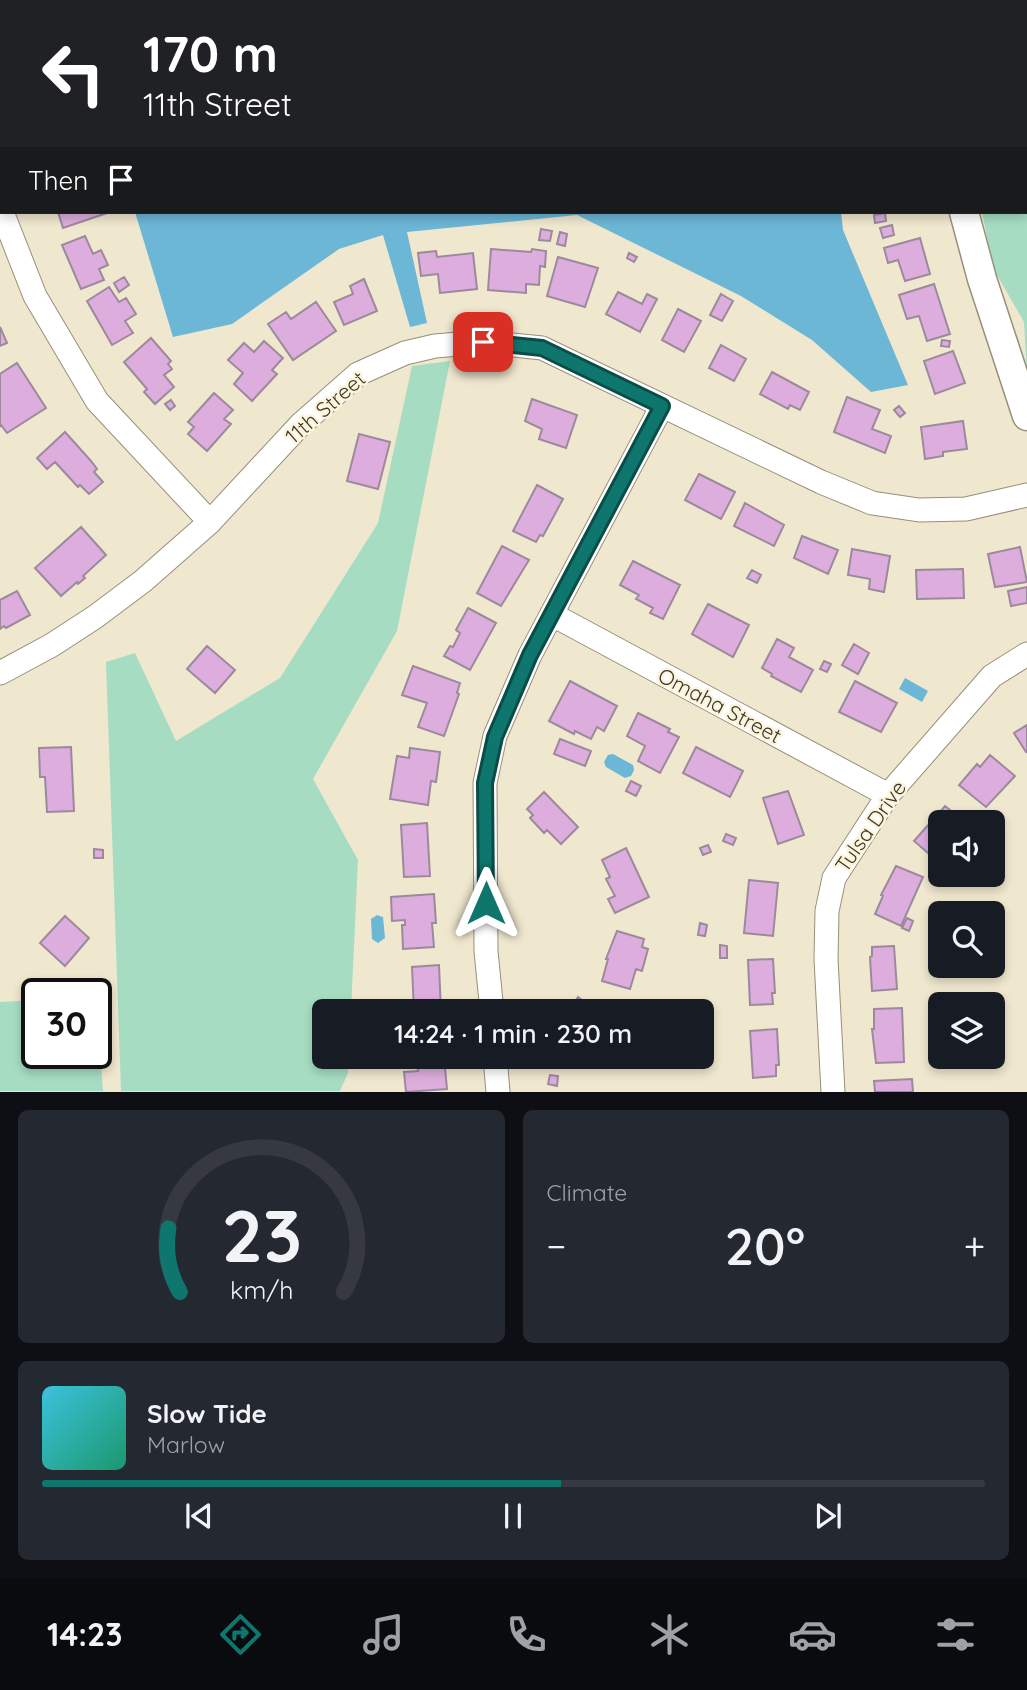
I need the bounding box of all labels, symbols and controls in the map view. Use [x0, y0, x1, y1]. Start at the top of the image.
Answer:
text: 170 m [143, 23, 278, 84]
icon: left [28, 28, 119, 119]
text: 11th Street [143, 84, 292, 124]
icon: arrive [102, 161, 140, 199]
text: Then [28, 164, 88, 197]
pin [453, 312, 513, 372]
icon: arrive [464, 323, 502, 361]
street label: 11th Street [280, 365, 370, 449]
street label: Omaha Street [654, 662, 786, 748]
street label: Tulsa Drive [829, 775, 911, 877]
map controls [928, 810, 1005, 1069]
button: sound [928, 810, 1005, 887]
position arrow [449, 866, 523, 940]
button: search [928, 901, 1005, 978]
speed limit sign: 30 [21, 978, 112, 1069]
button: layers [928, 992, 1005, 1069]
text: 14:24 · 1 min · 230 m [394, 1017, 632, 1050]
text: Climate [547, 1178, 627, 1207]
text: 23 [221, 1190, 302, 1281]
text: 20° [725, 1213, 805, 1278]
text: − [547, 1222, 566, 1270]
text: + [964, 1222, 985, 1270]
text: km/h [230, 1274, 293, 1305]
text: Slow Tide [147, 1397, 267, 1430]
text: Marlow [147, 1430, 225, 1459]
icon: previous [180, 1497, 218, 1535]
icon: pause [494, 1497, 532, 1535]
icon: next [809, 1497, 847, 1535]
icon: directions [216, 1610, 265, 1659]
icon: music [359, 1610, 408, 1659]
icon: phone [502, 1610, 551, 1659]
icon: climate [645, 1610, 694, 1659]
icon: car [788, 1610, 837, 1659]
icon: filters [931, 1610, 980, 1659]
text: 14:23 [47, 1614, 122, 1654]

